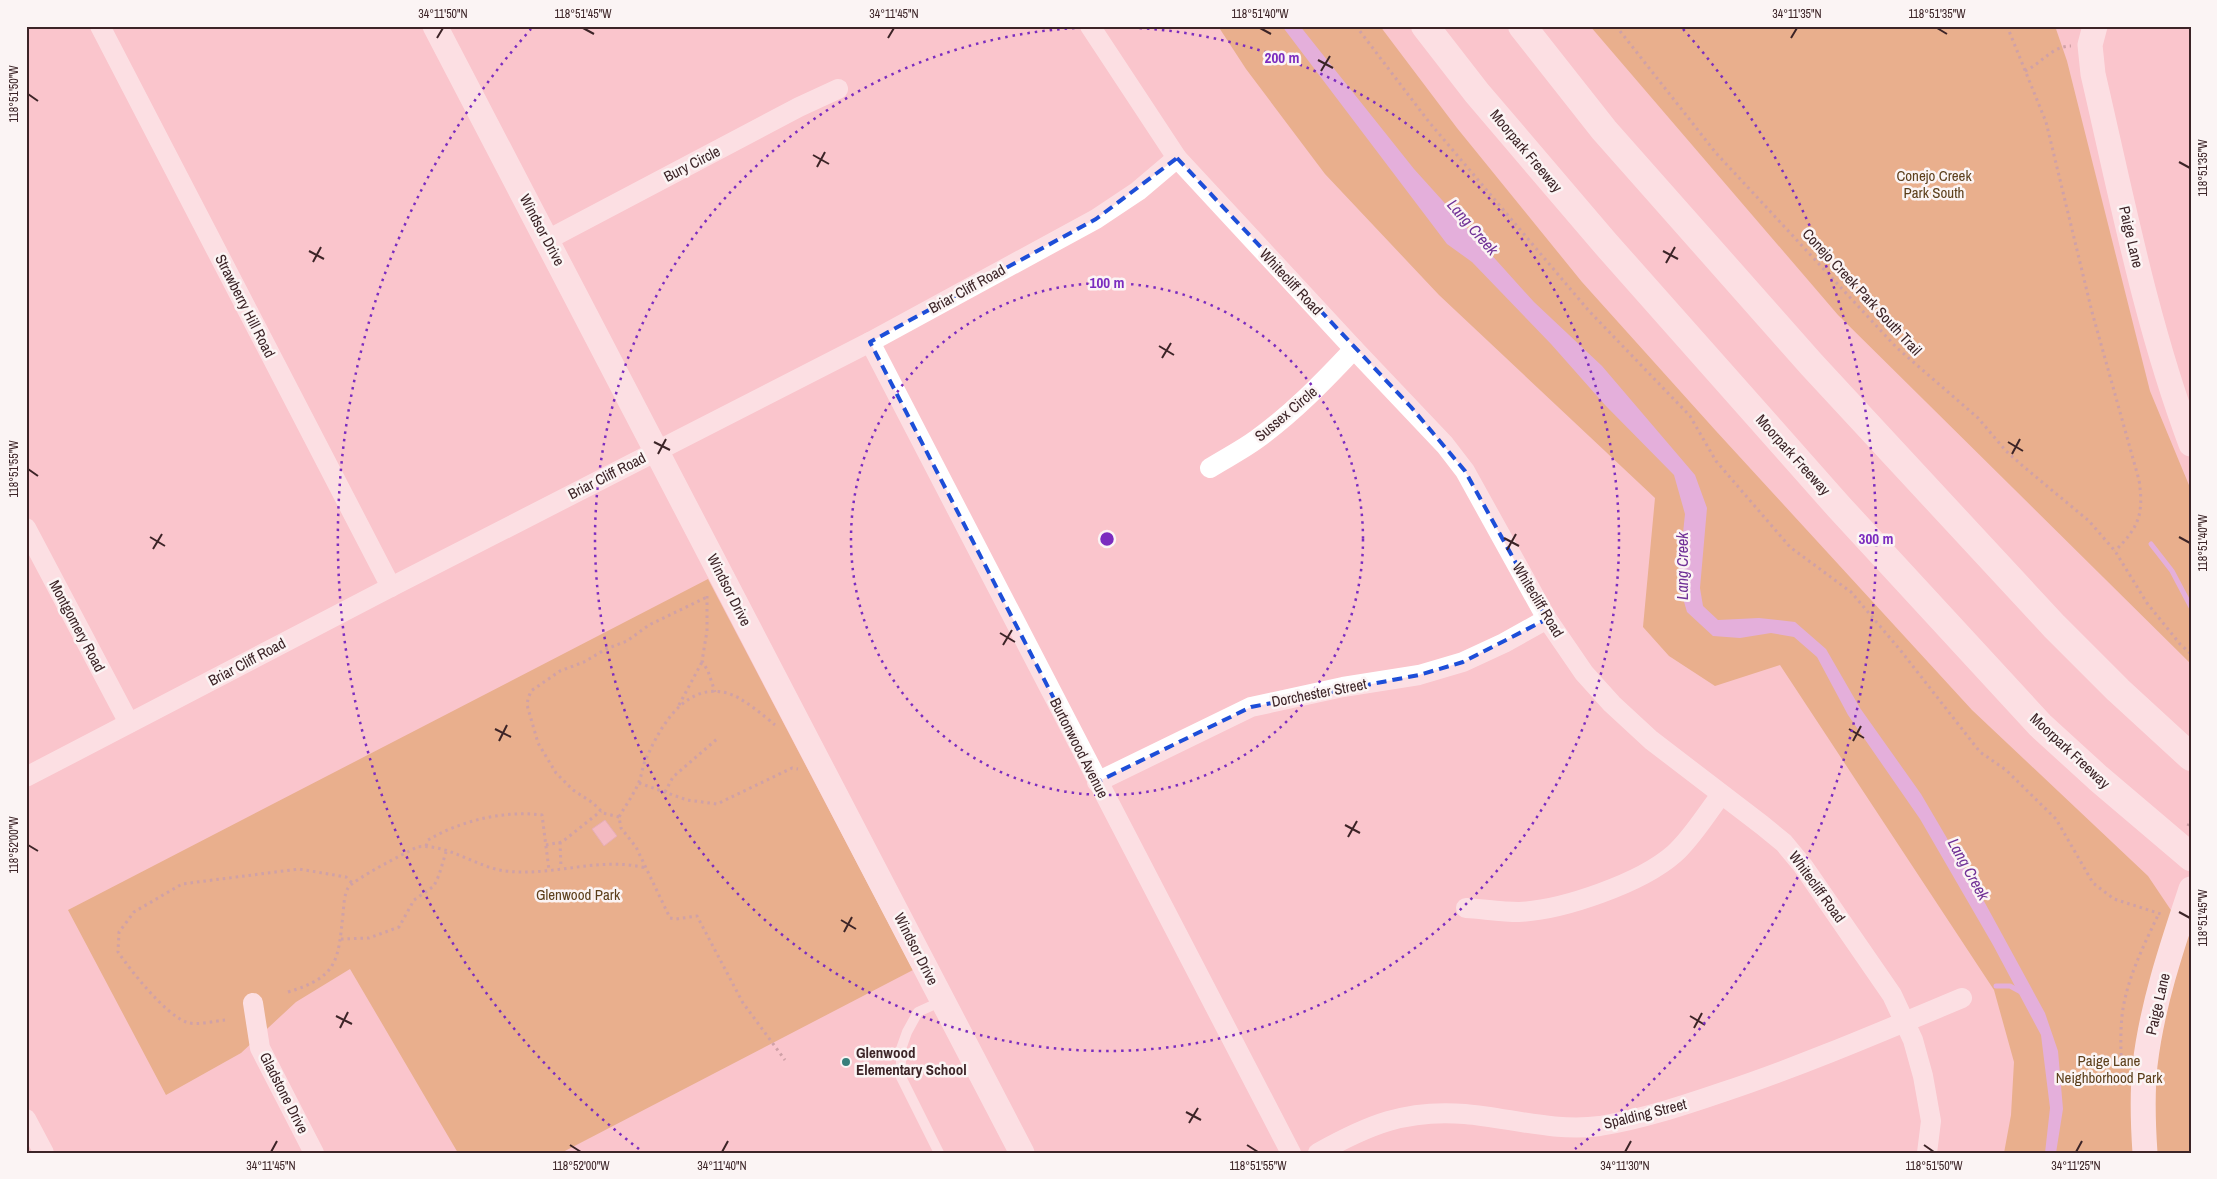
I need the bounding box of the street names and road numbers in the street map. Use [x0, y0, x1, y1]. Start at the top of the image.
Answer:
street label: Moorpark Freeway [1485, 105, 1568, 197]
street label: Bury Circle [660, 140, 724, 187]
street label: Windsor Drive [515, 190, 570, 270]
street label: Paige Lane [2114, 204, 2149, 270]
street label: Conejo Creek Park South Trail [1798, 223, 1927, 360]
street label: Whitecliff Road [1255, 244, 1328, 319]
street label: Strawberry Hill Road [210, 250, 281, 361]
street label: Briar Cliff Road [925, 259, 1009, 318]
street label: Sussex Circle [1250, 381, 1322, 446]
street label: Moorpark Freeway [1751, 410, 1836, 500]
street label: Briar Cliff Road [564, 447, 649, 504]
street label: Windsor Drive [702, 550, 757, 630]
street label: Whitecliff Road [1508, 558, 1569, 641]
street label: Montgomery Road [44, 576, 110, 675]
street label: Briar Cliff Road [205, 632, 289, 691]
street label: Dorchester Street [1270, 673, 1369, 712]
street label: Burtonwood Avenue [1045, 694, 1114, 802]
street label: Moorpark Freeway [2026, 708, 2116, 794]
street label: Whitecliff Road [1784, 847, 1851, 927]
street label: Windsor Drive [889, 909, 944, 989]
street label: Paige Lane [2140, 971, 2175, 1037]
street label: Gladstone Drive [255, 1048, 314, 1137]
street label: Spalding Street [1601, 1093, 1689, 1134]

